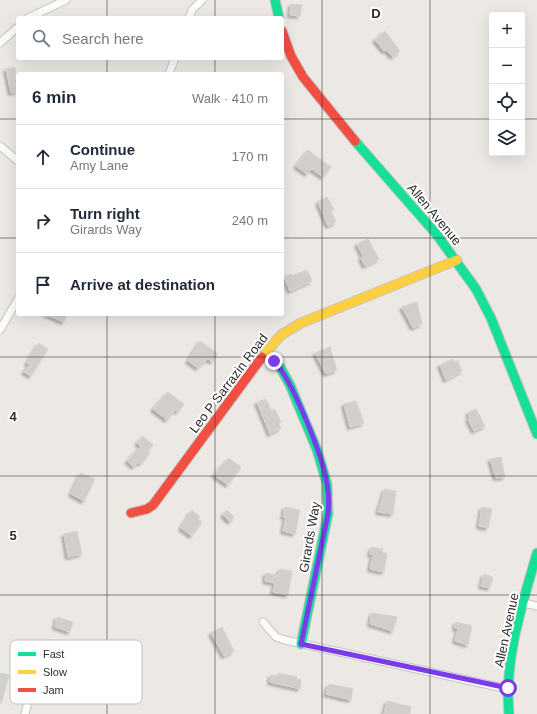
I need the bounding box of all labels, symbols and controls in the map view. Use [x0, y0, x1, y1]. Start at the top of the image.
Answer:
text: D [371, 6, 381, 21]
map controls [489, 12, 525, 156]
button: + [489, 12, 525, 48]
search box [16, 16, 284, 60]
icon: search [30, 27, 52, 49]
text: Search here [62, 30, 144, 47]
button: − [489, 48, 525, 84]
button: locate [489, 84, 525, 120]
text: 6 min [32, 88, 76, 107]
text: Walk · 410 m [192, 91, 268, 106]
button: layers [489, 120, 525, 156]
text: Continue [70, 141, 135, 158]
icon: ahead [32, 146, 54, 168]
text: 170 m [232, 149, 268, 164]
text: Amy Lane [70, 158, 129, 173]
street label: Allen Avenue [405, 181, 465, 248]
text: Turn right [70, 205, 140, 222]
icon: right [32, 210, 54, 232]
text: 240 m [232, 213, 268, 228]
text: Girards Way [70, 222, 142, 237]
icon: arrive [32, 274, 54, 296]
text: Arrive at destination [70, 276, 215, 293]
street label: Leo P Sarrazin Road [186, 331, 271, 436]
route end [265, 352, 283, 370]
text: 4 [9, 409, 17, 424]
street label: Girards Way [296, 500, 323, 574]
text: 5 [9, 528, 17, 543]
street label: Allen Avenue [491, 592, 522, 669]
legend [10, 640, 142, 704]
text: Fast [43, 648, 64, 660]
text: Slow [43, 666, 67, 678]
route start [499, 679, 517, 697]
text: Jam [43, 684, 64, 696]

